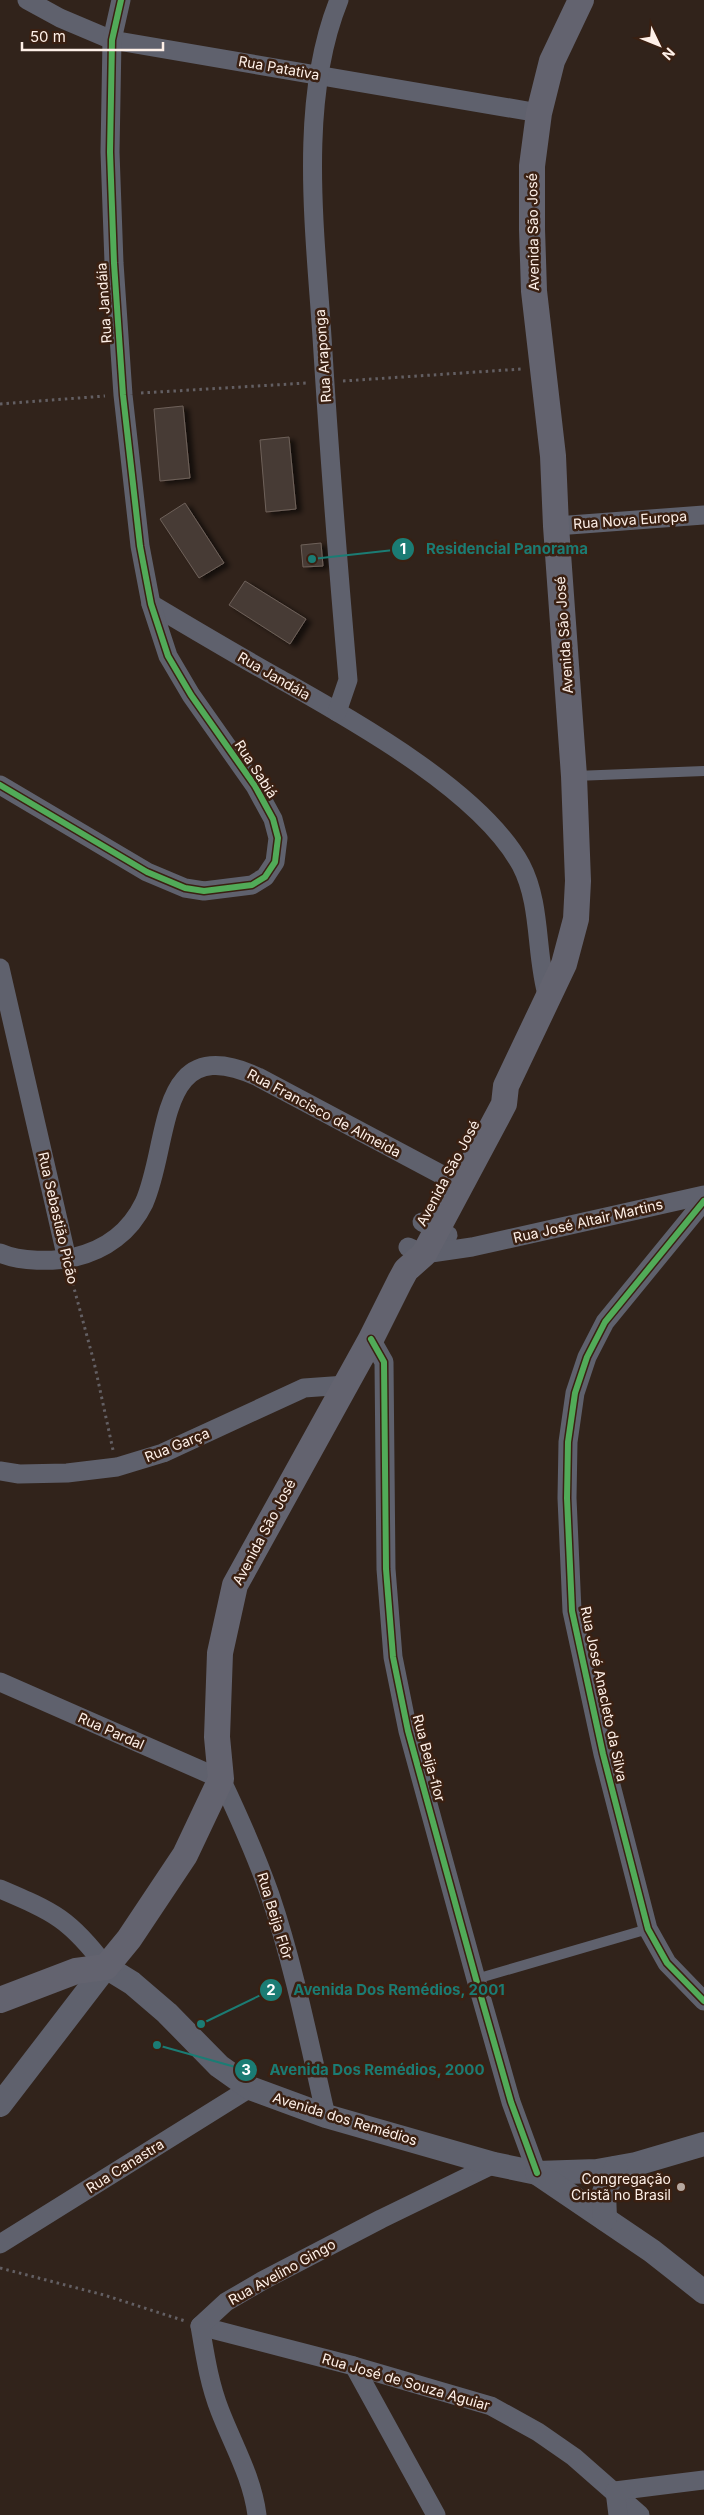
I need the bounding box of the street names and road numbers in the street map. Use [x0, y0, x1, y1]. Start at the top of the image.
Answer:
street label: Rua Patativa [237, 52, 321, 83]
street label: Avenida São José [523, 173, 542, 291]
street label: Rua Jandáia [92, 262, 115, 344]
street label: Rua Araponga [311, 309, 334, 403]
street label: Rua Nova Europa [572, 507, 687, 532]
street label: Avenida São José [551, 576, 576, 694]
street label: Rua Jandáia [235, 648, 314, 703]
street label: Rua Sabiá [231, 737, 281, 801]
street label: Rua Francisco de Almeida [245, 1065, 404, 1160]
street label: Avenida São José [412, 1117, 483, 1229]
street label: Rua Sebastião Picão [35, 1150, 82, 1286]
street label: Rua José Altair Martins [511, 1195, 664, 1246]
street label: Rua Garça [142, 1424, 212, 1465]
street label: Avenida São José [228, 1476, 299, 1588]
street label: Rua José Anacleto da Silva [578, 1605, 631, 1783]
street label: Rua Pardal [75, 1708, 147, 1753]
street label: Rua Beija-flor [410, 1712, 449, 1803]
street label: Rua Beija Flôr [254, 1870, 297, 1962]
street label: Avenida dos Remédios [271, 2088, 419, 2149]
street label: Rua Canastra [83, 2135, 167, 2196]
street label: Rua Avelino Gingo [225, 2235, 338, 2308]
street label: Rua José de Souza Aguiar [320, 2349, 492, 2414]

